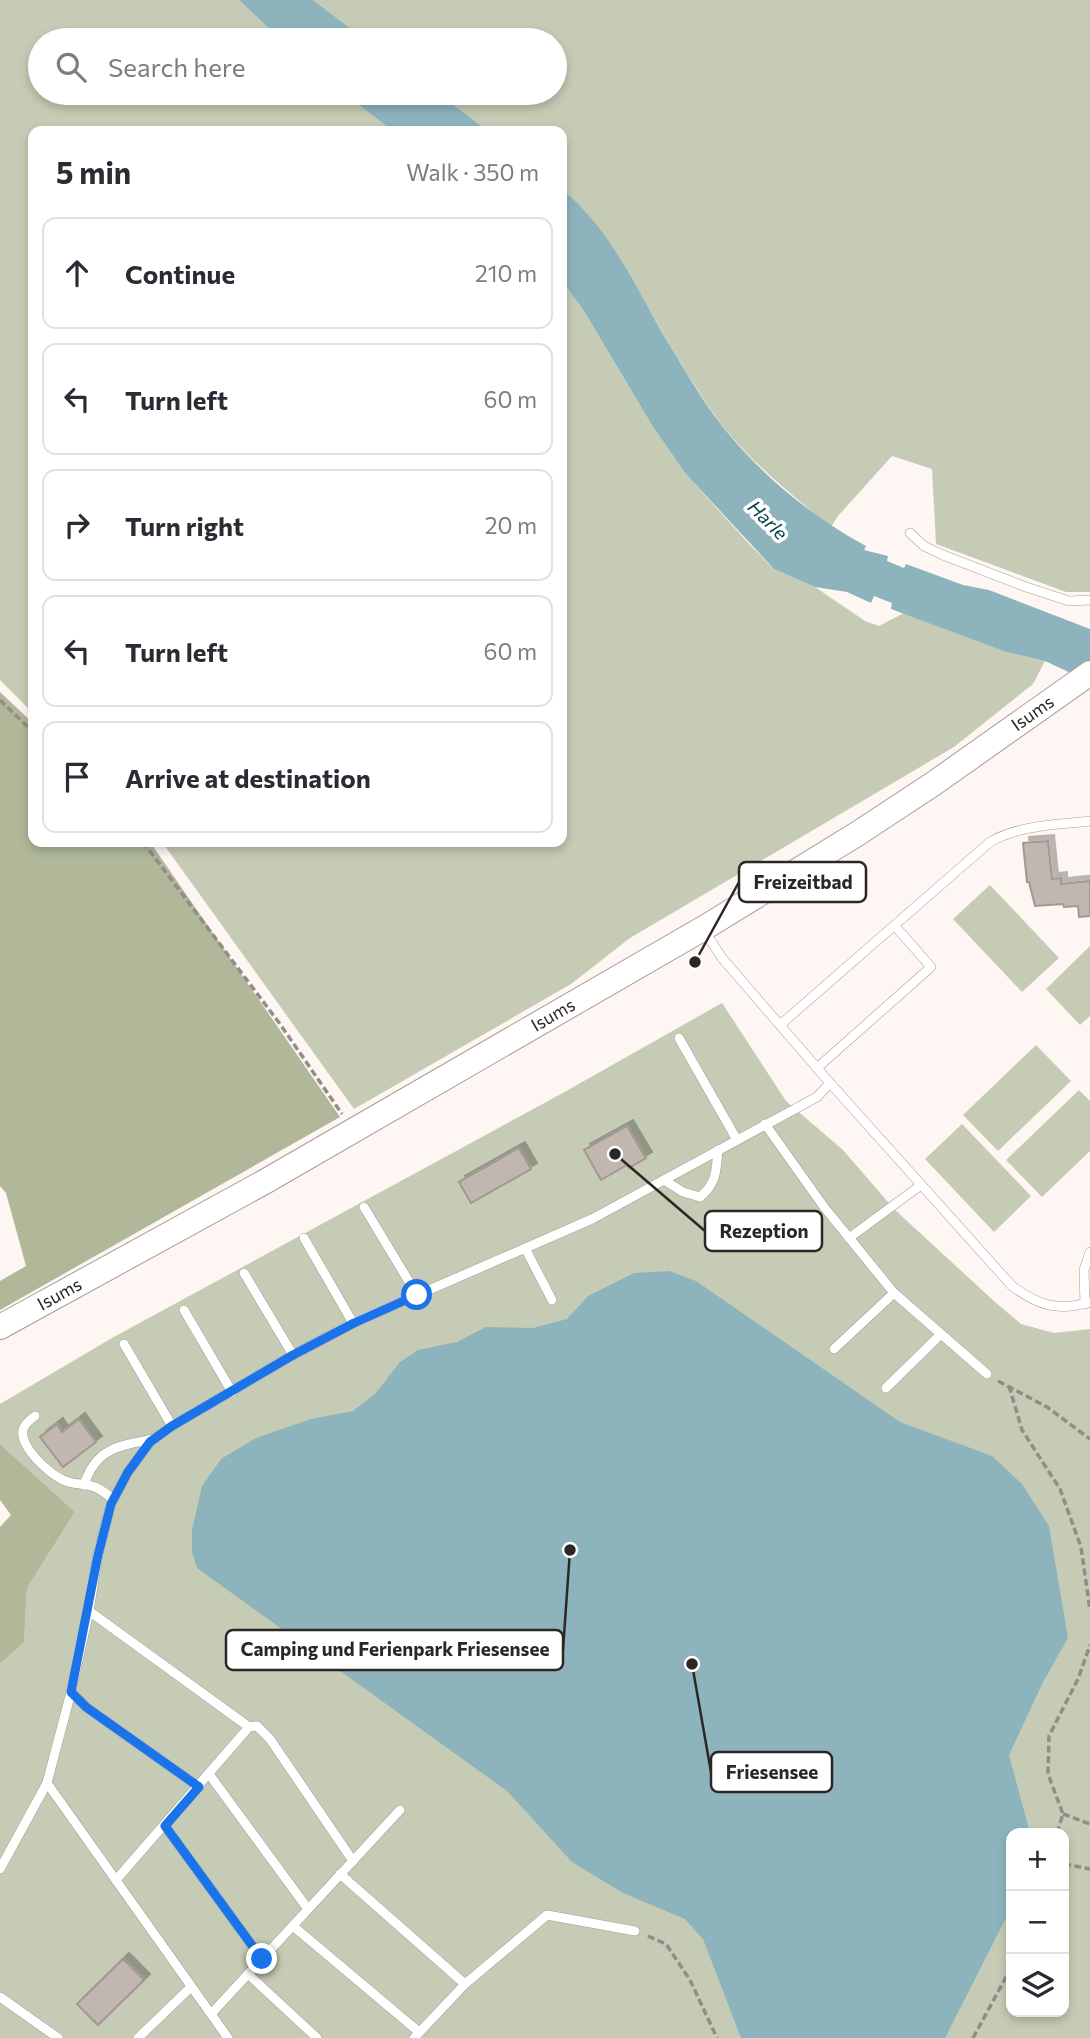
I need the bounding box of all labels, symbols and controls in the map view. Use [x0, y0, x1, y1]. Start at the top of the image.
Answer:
search box [28, 28, 567, 105]
icon: search [52, 48, 90, 86]
text: Search here [108, 51, 246, 82]
text: 5 min [56, 153, 131, 190]
text: Walk · 350 m [406, 158, 539, 186]
icon: ahead [58, 254, 96, 292]
text: Continue [125, 258, 235, 289]
text: 210 m [475, 259, 537, 287]
icon: left [58, 380, 96, 418]
text: Turn left [125, 384, 228, 415]
text: 60 m [484, 385, 537, 413]
water label: Harle [744, 495, 793, 544]
icon: right [58, 506, 96, 544]
text: Turn right [125, 510, 244, 541]
text: 20 m [485, 511, 537, 539]
icon: left [58, 632, 96, 670]
text: Turn left [125, 636, 228, 667]
text: 60 m [484, 637, 537, 665]
street label: Isums [1007, 690, 1058, 735]
icon: arrive [58, 758, 96, 796]
text: Arrive at destination [125, 762, 371, 793]
callout: Freizeitbad [739, 862, 866, 902]
text: Freizeitbad [753, 870, 853, 893]
street label: Isums [527, 993, 579, 1036]
callout: Rezeption [705, 1211, 822, 1251]
text: Rezeption [719, 1219, 809, 1242]
street label: Isums [33, 1272, 85, 1314]
route start [401, 1279, 432, 1310]
callout: Camping und Ferienpark Friesensee [226, 1630, 563, 1670]
text: Camping und Ferienpark Friesensee [241, 1637, 549, 1660]
callout: Friesensee [711, 1752, 832, 1792]
text: Friesensee [726, 1760, 818, 1783]
map controls [1006, 1828, 1069, 2017]
button: + [1006, 1828, 1069, 1891]
button: − [1006, 1891, 1069, 1954]
route end [246, 1943, 277, 1974]
button: layers [1006, 1954, 1069, 2017]

